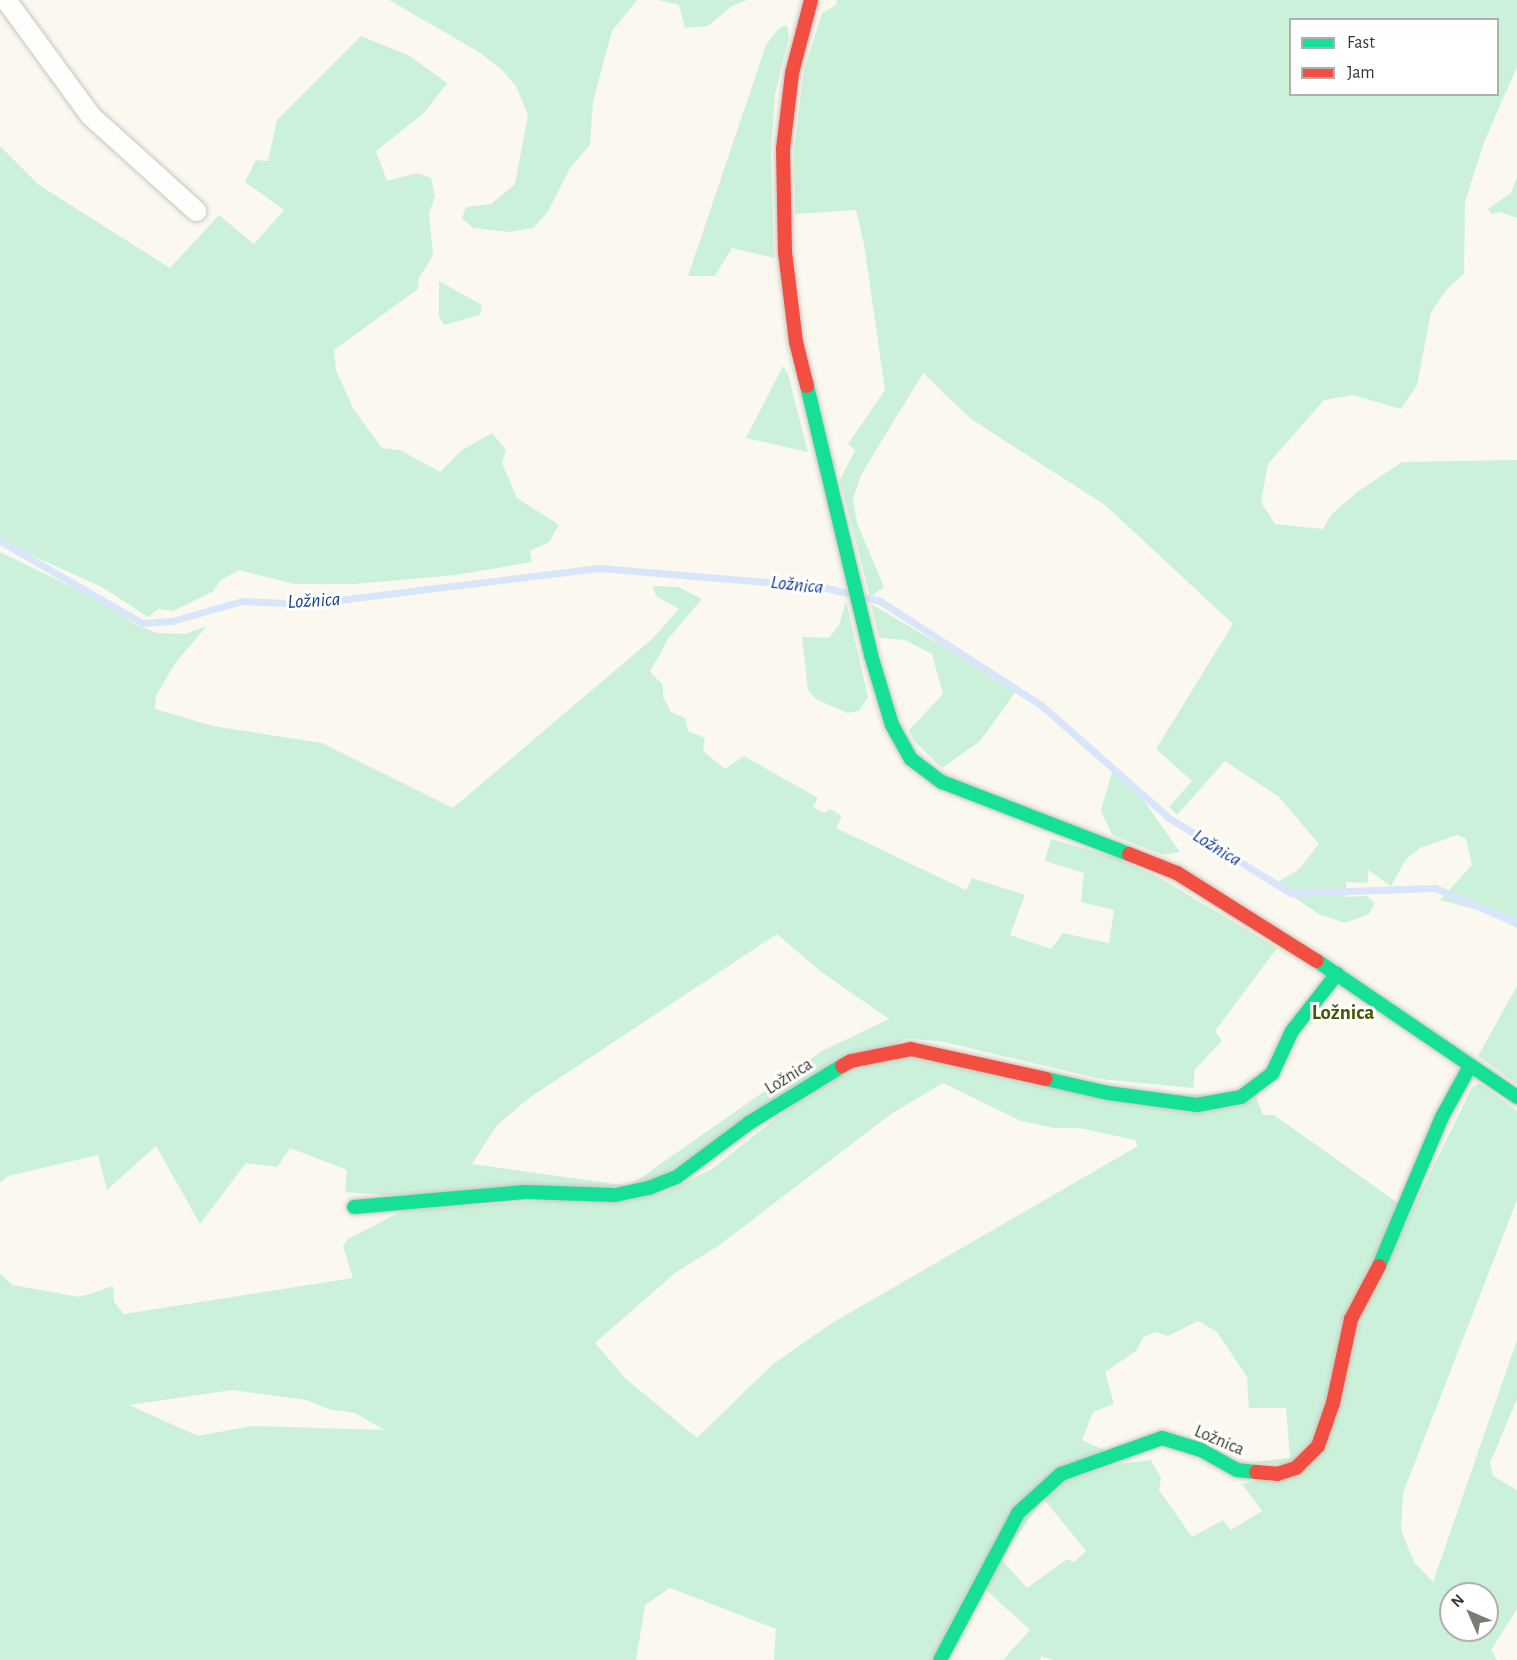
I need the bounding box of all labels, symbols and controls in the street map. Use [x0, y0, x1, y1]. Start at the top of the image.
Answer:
legend [1289, 18, 1499, 96]
text: Fast [1347, 34, 1375, 52]
text: Jam [1347, 64, 1375, 82]
water label: Ložnica [769, 570, 825, 600]
water label: Ložnica [287, 588, 341, 614]
water label: Ložnica [1188, 824, 1246, 872]
district label: Ložnica [1312, 1000, 1374, 1026]
street label: Ložnica [761, 1054, 817, 1100]
street label: Ložnica [1191, 1421, 1247, 1461]
north arrow [1439, 1582, 1499, 1642]
text: N [1448, 1591, 1467, 1610]

